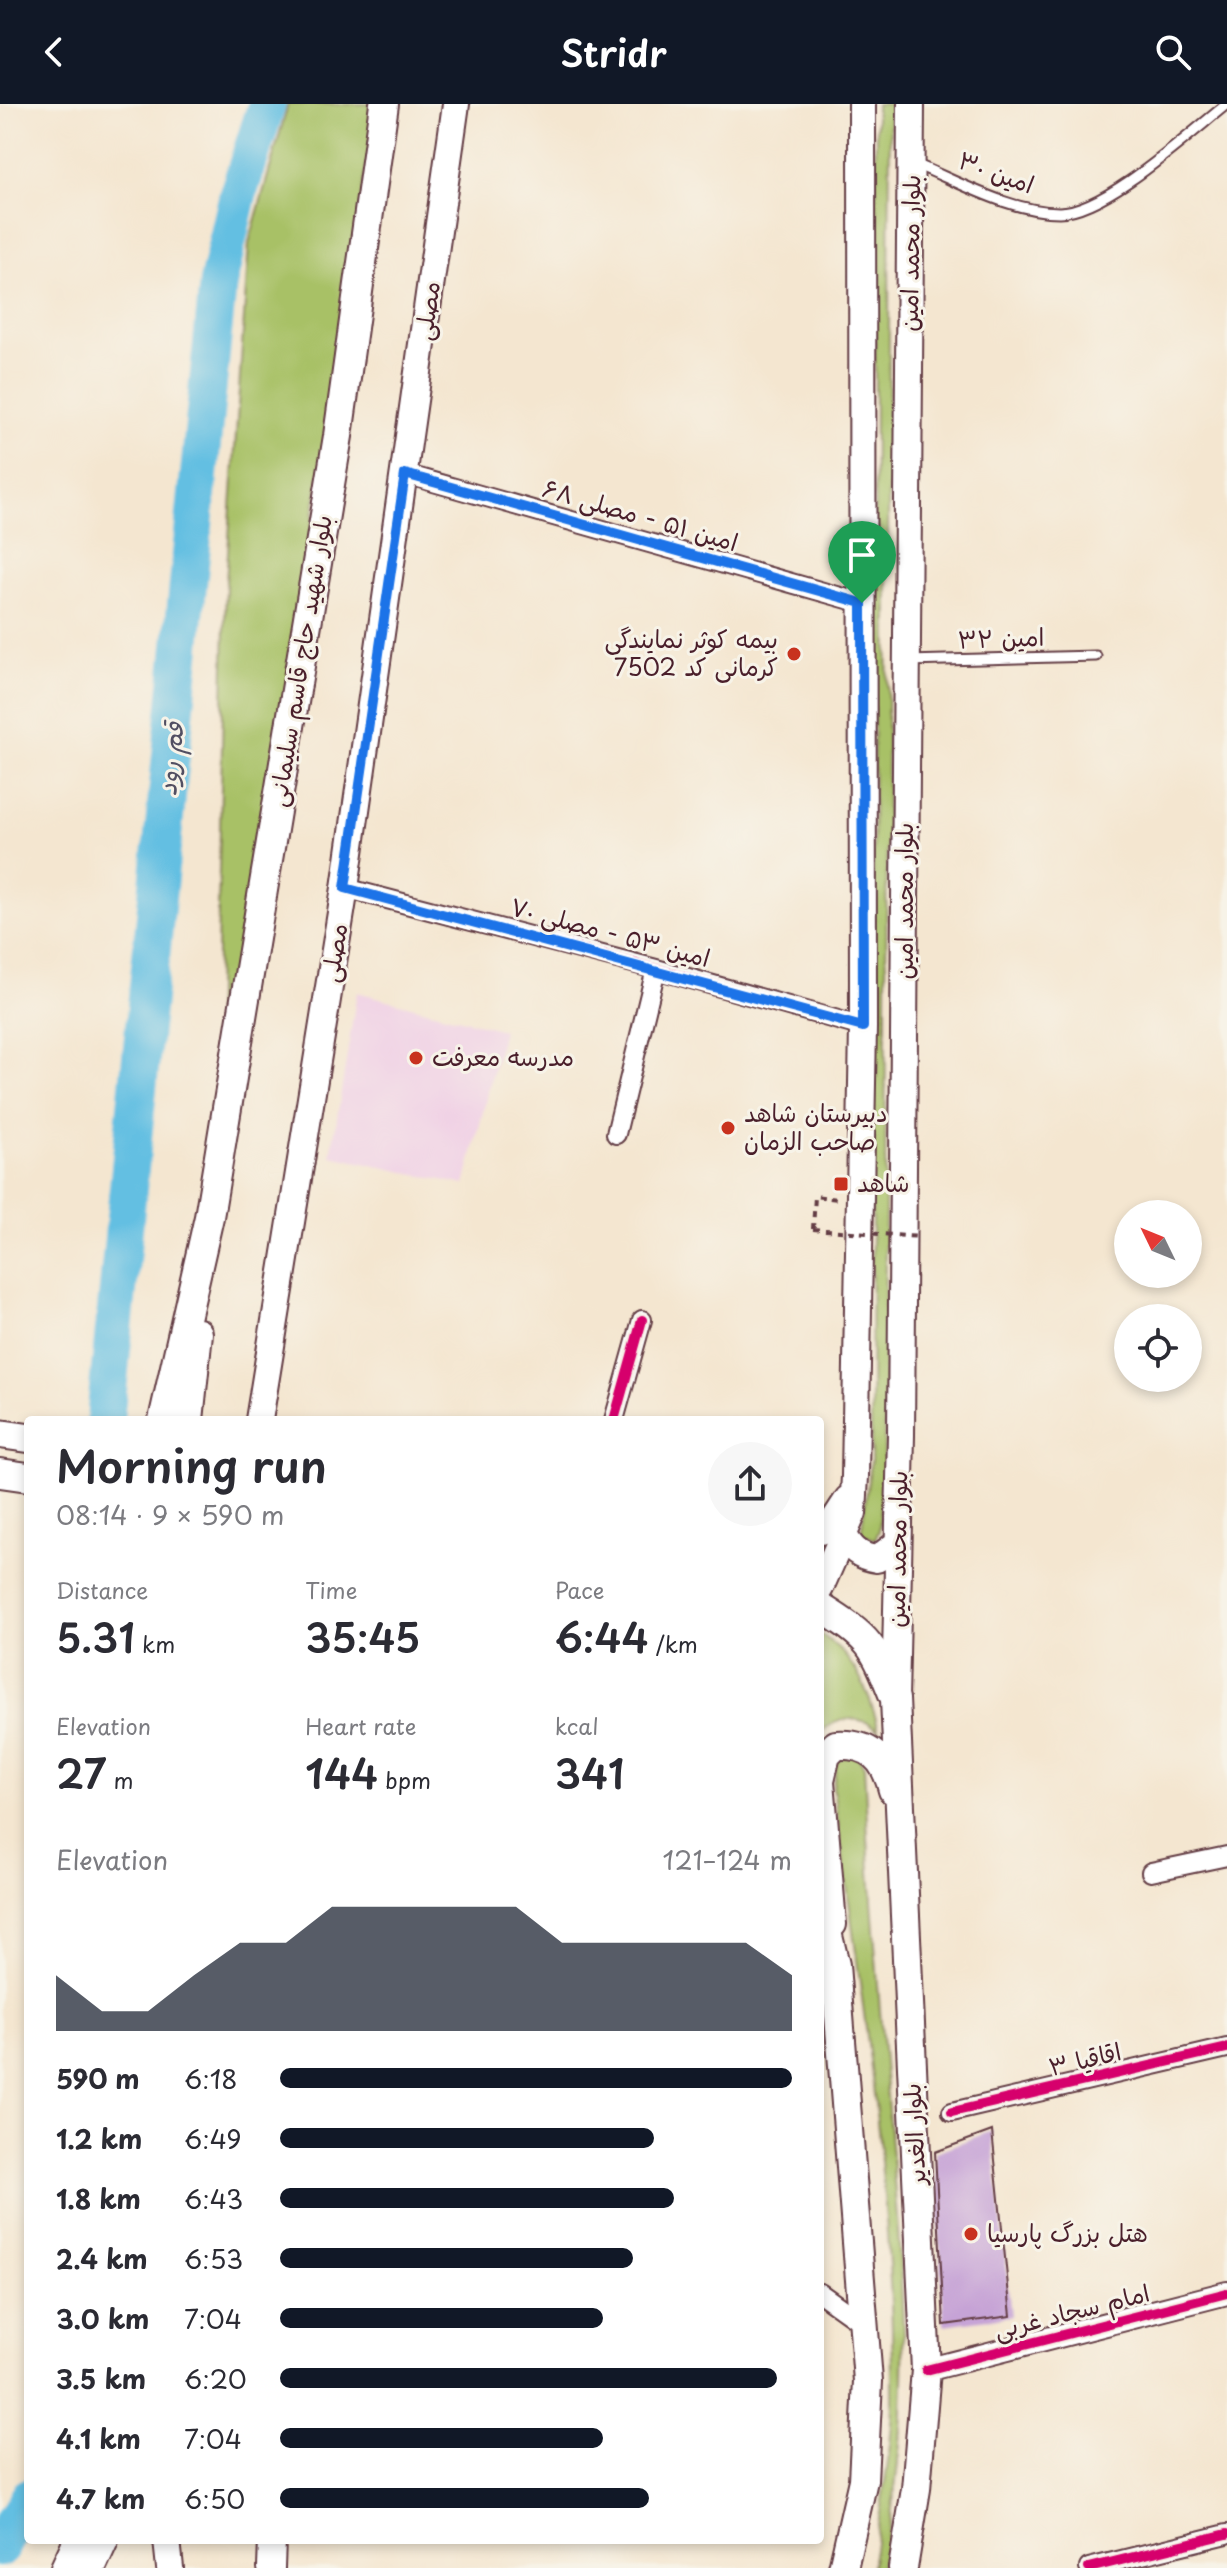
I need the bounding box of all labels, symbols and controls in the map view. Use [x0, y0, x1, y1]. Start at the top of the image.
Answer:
text: Stridr [560, 25, 667, 79]
icon: back [32, 30, 76, 74]
icon: search [1151, 30, 1195, 74]
street label: امین ۳۰ [954, 141, 1040, 201]
street label: بلوار محمد امین [890, 174, 928, 332]
street label: مصلی [404, 279, 448, 343]
street label: امین ۵۱ - مصلی ۶۸ [539, 469, 743, 559]
street label: بلوار شهید حاج قاسم سلیمانی [258, 512, 342, 810]
pin [828, 521, 896, 603]
icon: arrive [840, 533, 884, 577]
street label: امین ۳۲ [957, 617, 1045, 657]
place label: بیمه کوثر نمایندگی کرمانی کد 7502 [605, 620, 778, 684]
marker: بیمه کوثر نمایندگی کرمانی کد 7502 [785, 645, 803, 663]
water label: قم رود [146, 718, 195, 798]
street label: بلوار محمد امین [885, 822, 921, 980]
street label: امین ۵۳ - مصلی ۷۰ [507, 887, 714, 975]
street label: مصلی [311, 921, 355, 985]
place label: مدرسه معرفت [432, 1038, 574, 1074]
marker: مدرسه معرفت [407, 1049, 425, 1067]
place label: دبیرستان شاهد صاحب الزمان [744, 1094, 888, 1158]
marker: دبیرستان شاهد صاحب الزمان [719, 1119, 737, 1137]
place label: شاهد [857, 1164, 910, 1200]
marker: شاهد [832, 1175, 850, 1193]
north arrow [1114, 1200, 1202, 1288]
map controls [1114, 1200, 1202, 1392]
button: locate [1114, 1304, 1202, 1392]
text: Morning run [56, 1432, 327, 1498]
button: share [708, 1442, 792, 1526]
street label: بلوار محمد امین [877, 1470, 915, 1628]
text: 08:14 · 9 × 590 m [56, 1495, 284, 1534]
text: Distance [56, 1573, 148, 1606]
text: Time [305, 1573, 357, 1606]
text: Pace [555, 1573, 604, 1606]
text: 5.31 [56, 1606, 135, 1667]
text: 35:45 [305, 1606, 421, 1667]
text: 6:44 [555, 1606, 649, 1667]
text: km [135, 1627, 175, 1660]
text: /km [649, 1627, 698, 1660]
text: Elevation [56, 1709, 151, 1742]
text: Heart rate [305, 1709, 416, 1742]
text: kcal [555, 1709, 599, 1742]
text: 27 [56, 1742, 106, 1803]
text: 144 [305, 1742, 378, 1803]
text: 341 [555, 1742, 624, 1803]
text: m [106, 1763, 134, 1796]
text: bpm [378, 1763, 431, 1796]
text: Elevation [56, 1840, 168, 1879]
text: 121–124 m [663, 1840, 792, 1879]
street label: اقاقیا ۳ [1045, 2032, 1124, 2084]
text: 590 m [56, 2059, 140, 2098]
text: 6:18 [184, 2059, 238, 2098]
street label: بلوار الغدیر [892, 2082, 934, 2188]
text: 1.2 km [56, 2119, 142, 2158]
text: 6:49 [184, 2119, 242, 2158]
text: 1.8 km [56, 2179, 141, 2218]
text: 6:43 [184, 2179, 243, 2218]
place label: هتل بزرگ پارسیا [987, 2214, 1148, 2250]
marker: هتل بزرگ پارسیا [962, 2225, 980, 2243]
text: 2.4 km [56, 2239, 148, 2278]
text: 6:53 [184, 2239, 243, 2278]
street label: امام سجاد غربی [990, 2273, 1154, 2349]
text: 3.0 km [56, 2299, 149, 2338]
text: 7:04 [184, 2299, 242, 2338]
text: 3.5 km [56, 2359, 146, 2398]
text: 6:20 [184, 2359, 247, 2398]
text: 4.1 km [56, 2419, 141, 2458]
text: 7:04 [184, 2419, 242, 2458]
text: 4.7 km [56, 2479, 145, 2518]
text: 6:50 [184, 2479, 245, 2518]

